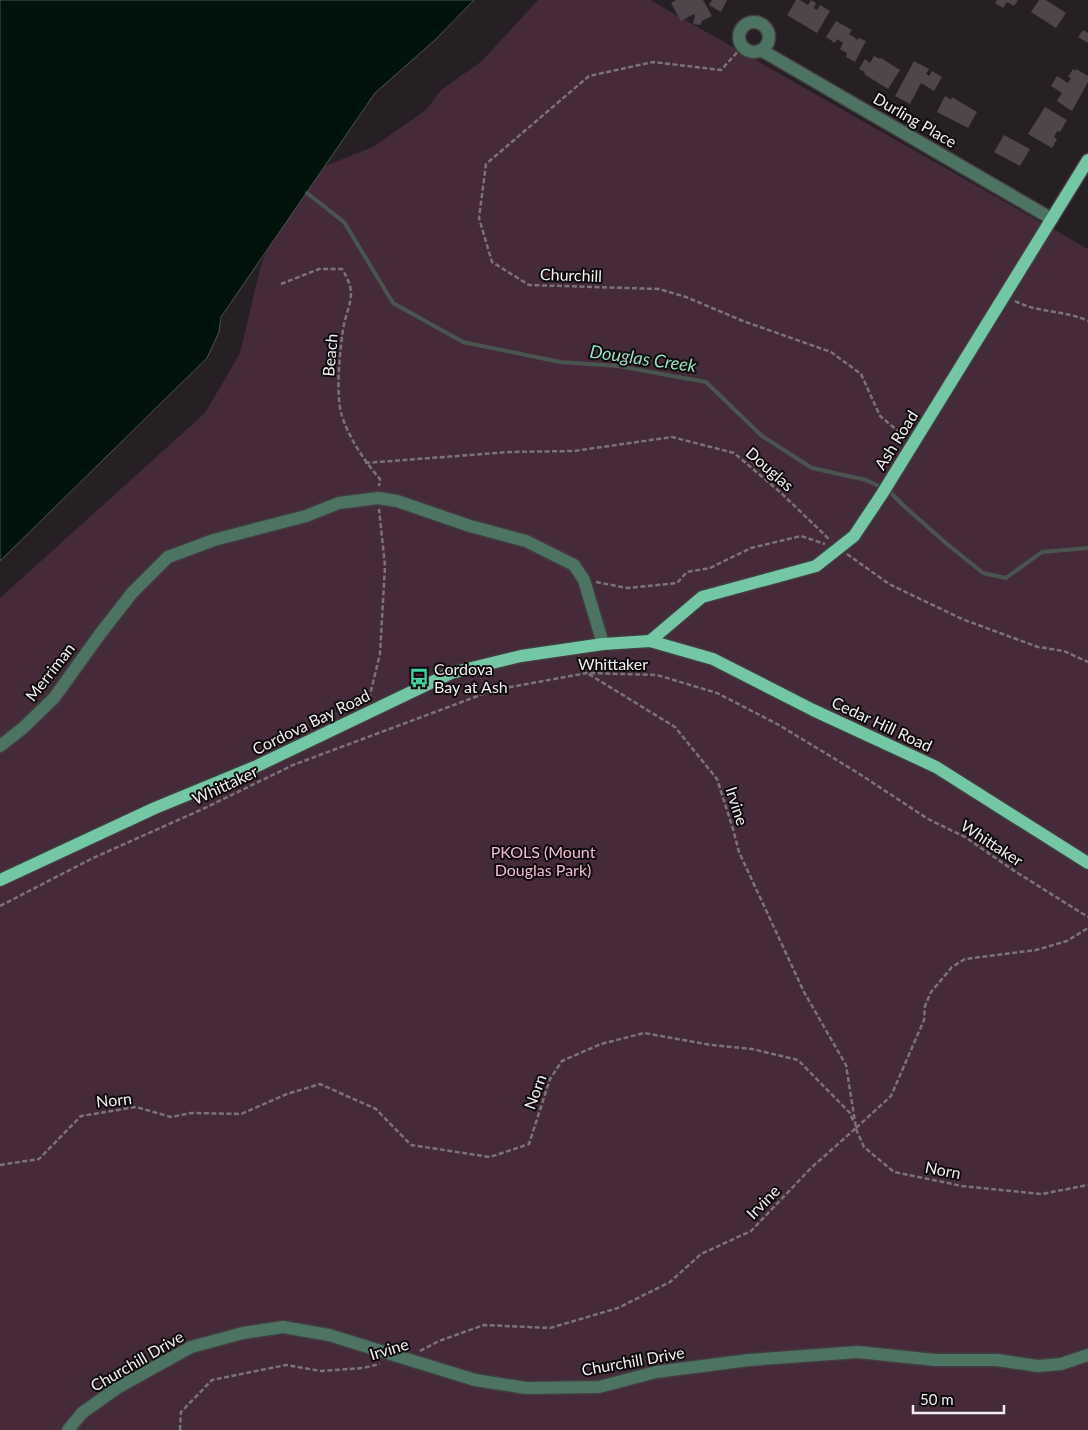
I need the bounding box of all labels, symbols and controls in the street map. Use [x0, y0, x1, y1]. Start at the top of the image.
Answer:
street label: Durling Place [870, 88, 960, 151]
street label: Churchill [540, 264, 602, 285]
street label: Beach [318, 333, 341, 377]
water label: Douglas Creek [588, 340, 698, 376]
street label: Ash Road [870, 407, 921, 473]
street label: Douglas [743, 443, 798, 495]
street label: Merriman [21, 639, 78, 705]
street label: Whittaker [578, 654, 648, 673]
place label: Cordova Bay at Ash [434, 659, 508, 696]
bus stop icon: Cordova Bay at Ash [408, 667, 430, 689]
street label: Cordova Bay Road [249, 685, 373, 758]
street label: Cedar Hill Road [829, 692, 935, 755]
street label: Whittaker [189, 761, 261, 808]
street label: Irvine [722, 784, 753, 828]
street label: Whittaker [958, 816, 1027, 870]
park label: PKOLS (Mount Douglas Park) [491, 842, 596, 879]
street label: Norn [519, 1072, 550, 1112]
street label: Norn [95, 1088, 133, 1111]
street label: Norn [924, 1157, 962, 1182]
street label: Irvine [742, 1181, 783, 1223]
street label: Churchill Drive [87, 1326, 187, 1395]
street label: Irvine [367, 1334, 411, 1363]
street label: Churchill Drive [580, 1342, 686, 1379]
scale bar [913, 1382, 1004, 1414]
text: 50 m [920, 1390, 954, 1408]

